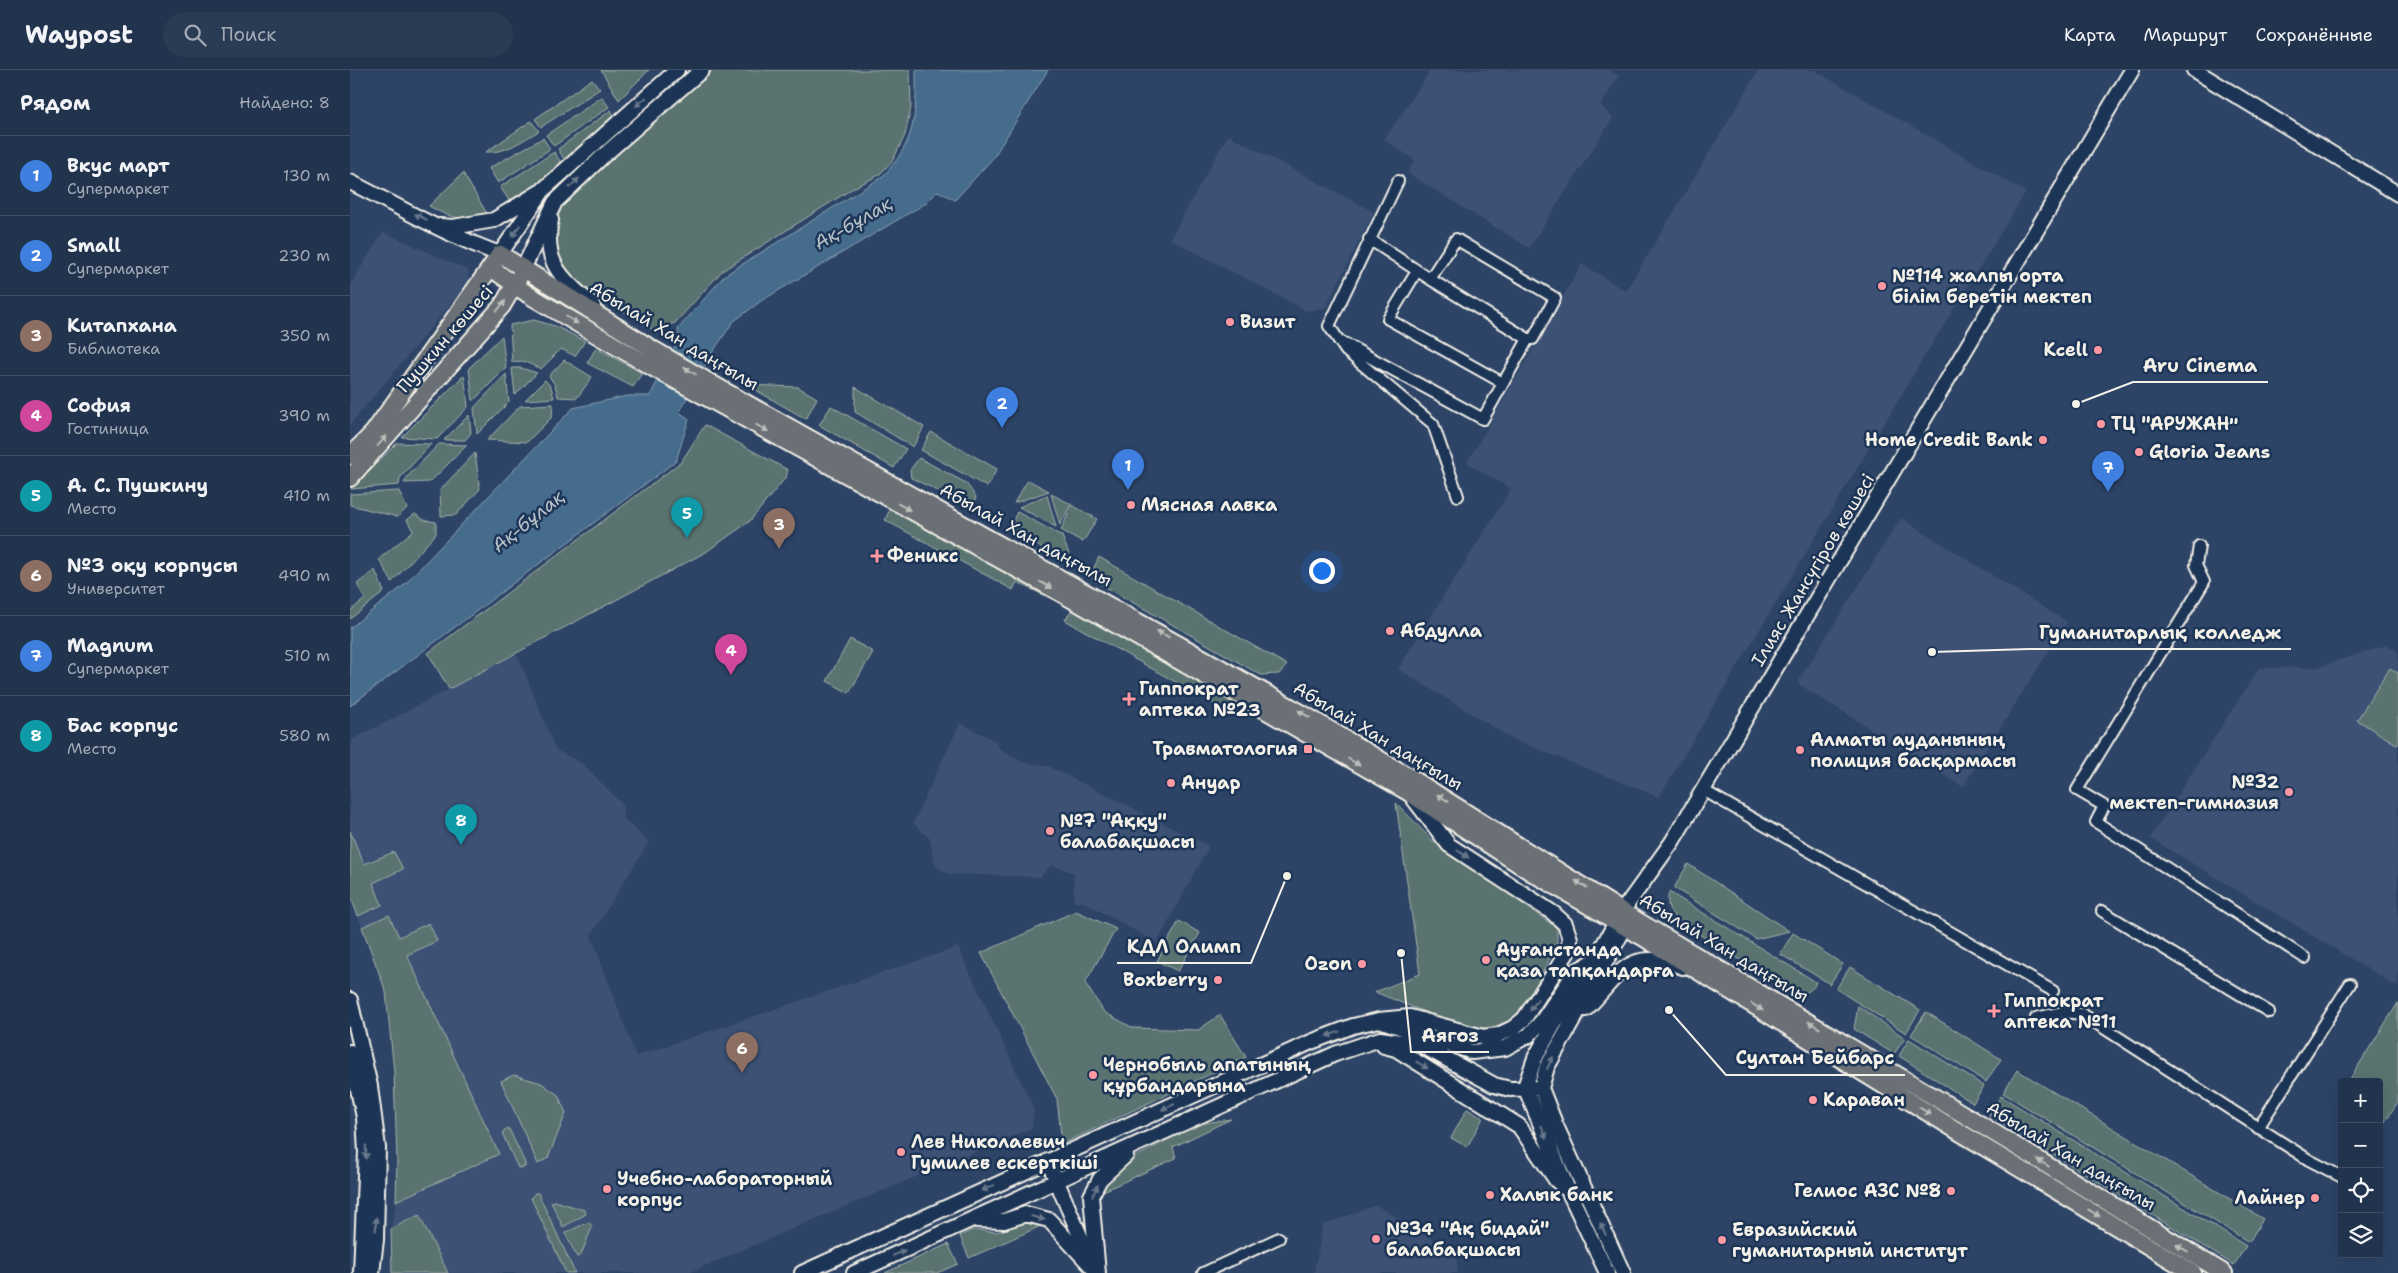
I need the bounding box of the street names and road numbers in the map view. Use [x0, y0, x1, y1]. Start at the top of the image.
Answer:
street label: Абылай Хан даңғылы [585, 276, 763, 396]
street label: Пушкин көшесі [391, 280, 499, 398]
street label: Ілияс Жансүгіров көшесі [1746, 469, 1880, 671]
street label: Абылай Хан даңғылы [935, 478, 1117, 592]
street label: Абылай Хан даңғылы [1289, 676, 1467, 796]
street label: Абылай Хан даңғылы [1635, 888, 1813, 1008]
street label: Абылай Хан даңғылы [1982, 1096, 2160, 1216]

